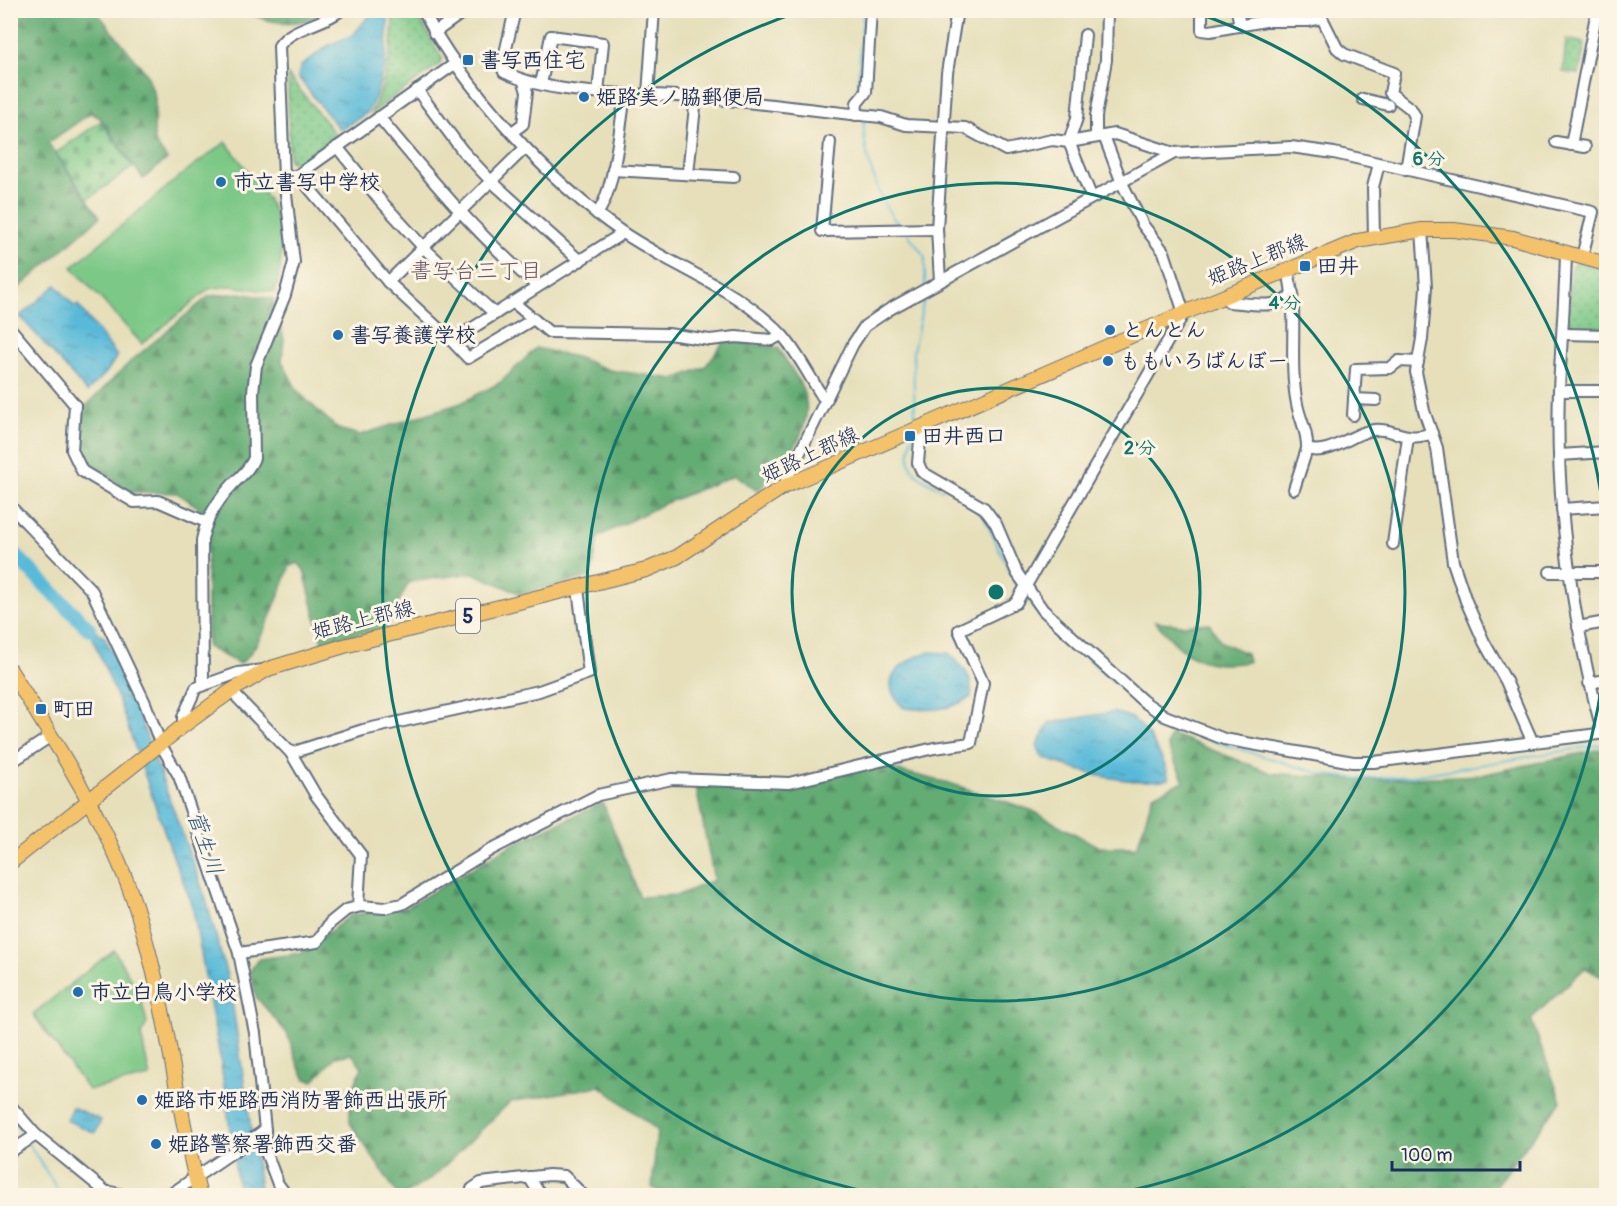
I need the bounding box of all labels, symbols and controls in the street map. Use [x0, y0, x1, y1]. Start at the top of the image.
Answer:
place label: 書写西住宅 [480, 47, 585, 74]
marker: 書写西住宅 [461, 53, 475, 67]
place label: 姫路美ノ脇郵便局 [596, 84, 764, 111]
marker: 姫路美ノ脇郵便局 [577, 90, 591, 104]
text: 6 分 [1413, 148, 1445, 171]
place label: 市立書写中学校 [233, 169, 380, 196]
marker: 市立書写中学校 [214, 175, 228, 189]
street label: 姫路上郡線 [1203, 228, 1311, 292]
place label: 田井 [1317, 253, 1359, 280]
district label: 書写台三丁目 [410, 257, 542, 285]
marker: 田井 [1298, 259, 1312, 273]
text: 4 分 [1269, 292, 1301, 315]
place label: とんとん [1122, 317, 1206, 344]
place label: 書写養護学校 [350, 322, 476, 349]
marker: とんとん [1103, 323, 1117, 337]
marker: 書写養護学校 [331, 328, 345, 342]
place label: ももいろばんぼー [1120, 348, 1288, 375]
marker: ももいろばんぼー [1101, 354, 1115, 368]
street label: 姫路上郡線 [757, 421, 863, 489]
place label: 田井西口 [922, 423, 1006, 450]
marker: 田井西口 [903, 429, 917, 443]
text: 2 分 [1124, 437, 1156, 460]
centre of rings [986, 582, 1006, 602]
street label: 姫路上郡線 [309, 594, 417, 646]
road number: 5 [456, 599, 480, 633]
place label: 町田 [53, 696, 95, 723]
marker: 町田 [34, 702, 48, 716]
water label: 菅生川 [181, 807, 229, 879]
place label: 市立白鳥小学校 [90, 979, 237, 1006]
marker: 市立白鳥小学校 [71, 985, 85, 999]
place label: 姫路市姫路西消防署飾西出張所 [154, 1087, 448, 1114]
marker: 姫路市姫路西消防署飾西出張所 [135, 1093, 149, 1107]
place label: 姫路警察署飾西交番 [168, 1131, 357, 1158]
scale bar [1392, 1134, 1520, 1172]
marker: 姫路警察署飾西交番 [149, 1137, 163, 1151]
text: 100 m [1401, 1144, 1453, 1167]

